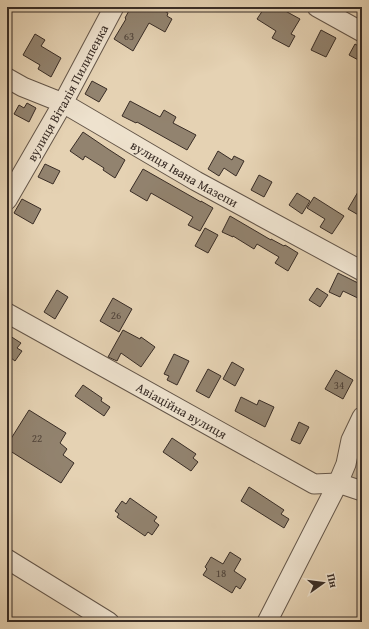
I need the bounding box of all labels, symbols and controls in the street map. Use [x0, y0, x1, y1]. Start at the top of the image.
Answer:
street label: вулиця Віталія Пилипенка [22, 20, 113, 165]
house number: 63 [124, 28, 134, 44]
street label: вулиця Івана Мазепи [127, 135, 242, 212]
house number: 26 [111, 307, 121, 323]
street label: Авіаційна вулиця [133, 377, 231, 443]
house number: 34 [334, 377, 344, 393]
house number: 22 [32, 430, 42, 446]
north arrow [303, 563, 343, 603]
house number: 18 [216, 565, 226, 581]
text: Пн [323, 572, 342, 590]

